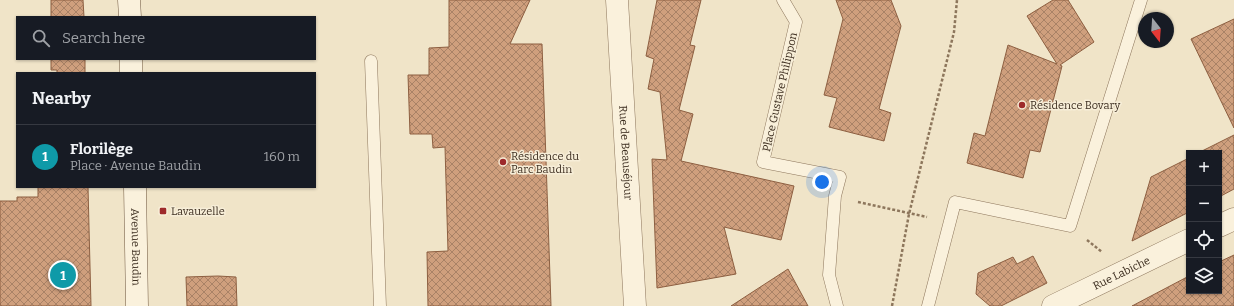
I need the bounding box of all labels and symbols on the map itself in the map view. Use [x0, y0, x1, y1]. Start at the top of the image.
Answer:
north arrow [1138, 12, 1174, 48]
street label: Place Gustave Philippon [760, 31, 800, 153]
place label: Résidence Bovary [1030, 99, 1120, 112]
marker: Résidence Bovary [1017, 100, 1027, 110]
street label: Rue de Beauséjour [617, 105, 635, 201]
place label: Résidence du Parc Baudin [511, 150, 579, 176]
marker: Résidence du Parc Baudin [498, 157, 508, 167]
your location [812, 172, 832, 192]
place label: Lavauzelle [171, 205, 225, 218]
marker: Lavauzelle [158, 206, 168, 216]
street label: Avenue Baudin [129, 208, 143, 286]
street label: Rue Labiche [1091, 253, 1152, 292]
pin: 1 [50, 260, 76, 290]

